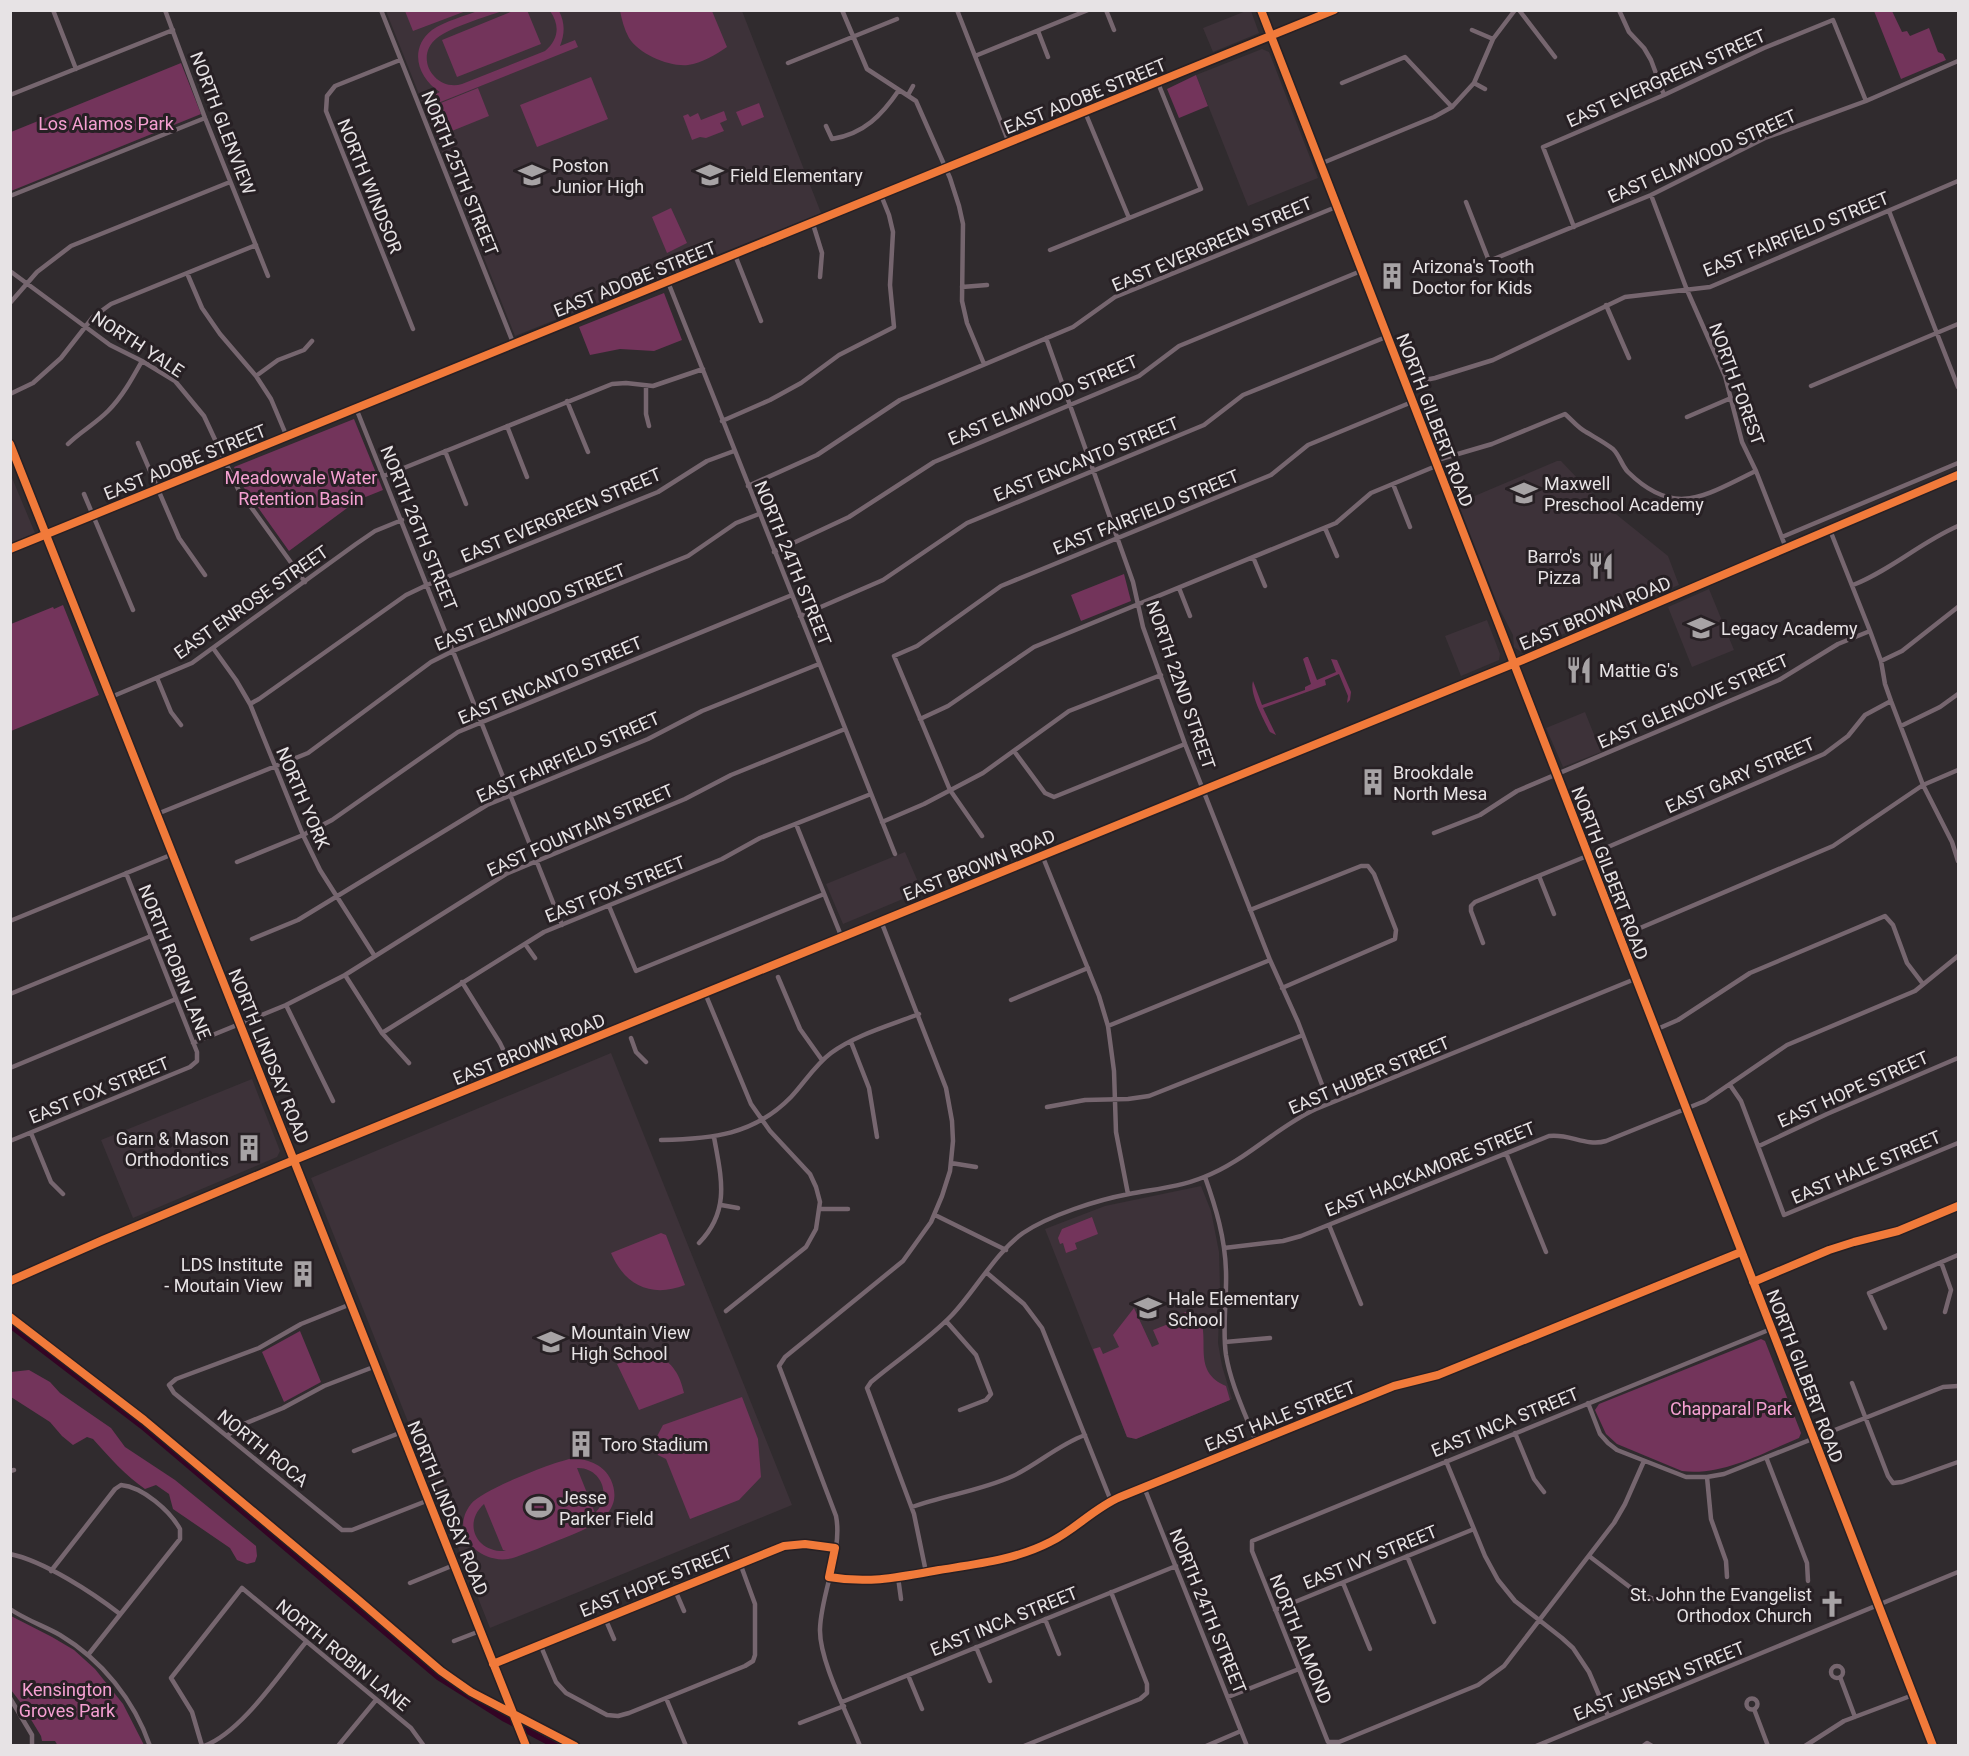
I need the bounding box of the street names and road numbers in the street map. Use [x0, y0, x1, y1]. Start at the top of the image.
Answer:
street label: EAST EVERGREEN STREET [1563, 24, 1769, 131]
street label: NORTH GLENVIEW [186, 49, 260, 197]
street label: EAST ADOBE STREET [1001, 54, 1169, 138]
street label: NORTH 25TH STREET [417, 88, 503, 259]
street label: EAST ELMWOOD STREET [1605, 105, 1800, 207]
street label: NORTH WINDSOR [333, 116, 407, 256]
street label: EAST FAIRFIELD STREET [1700, 187, 1892, 281]
street label: EAST EVERGREEN STREET [1109, 192, 1316, 296]
street label: EAST ADOBE STREET [551, 237, 719, 321]
street label: NORTH YALE [88, 307, 188, 381]
street label: NORTH FOREST [1705, 320, 1769, 448]
street label: NORTH GILBERT ROAD [1392, 330, 1478, 510]
street label: EAST ELMWOOD STREET [945, 350, 1141, 450]
street label: EAST ENCANTO STREET [990, 412, 1182, 506]
street label: EAST ADOBE STREET [101, 420, 269, 504]
street label: NORTH 26TH STREET [376, 443, 462, 614]
street label: EAST EVERGREEN STREET [458, 463, 665, 567]
street label: EAST FAIRFIELD STREET [1050, 465, 1242, 559]
street label: NORTH 24TH STREET [750, 478, 836, 649]
street label: EAST ENROSE STREET [170, 541, 332, 663]
street label: EAST ELMWOOD STREET [431, 559, 629, 655]
street label: EAST BROWN ROAD [1516, 572, 1674, 654]
street label: NORTH 22ND STREET [1142, 598, 1220, 772]
street label: EAST ENCANTO STREET [455, 632, 645, 728]
street label: EAST GLENCOVE STREET [1594, 649, 1792, 753]
street label: EAST FAIRFIELD STREET [473, 707, 663, 807]
street label: EAST GARY STREET [1662, 732, 1818, 817]
street label: NORTH YORK [272, 744, 334, 853]
street label: EAST FOUNTAIN STREET [483, 779, 677, 881]
street label: NORTH GILBERT ROAD [1567, 783, 1653, 963]
street label: EAST BROWN ROAD [900, 825, 1058, 905]
street label: EAST FOX STREET [542, 851, 688, 927]
street label: NORTH ROBIN LANE [134, 881, 216, 1043]
street label: NORTH LINDSAY ROAD [224, 966, 314, 1146]
street label: EAST BROWN ROAD [450, 1009, 608, 1089]
street label: EAST HUBER STREET [1285, 1031, 1453, 1118]
street label: EAST HOPE STREET [1774, 1046, 1932, 1132]
street label: EAST FOX STREET [26, 1052, 172, 1128]
street label: EAST HACKAMORE STREET [1322, 1117, 1538, 1221]
street label: EAST HALE STREET [1788, 1126, 1944, 1208]
street label: NORTH GILBERT ROAD [1762, 1286, 1848, 1466]
street label: EAST HALE STREET [1202, 1376, 1359, 1456]
street label: EAST INCA STREET [1428, 1383, 1582, 1461]
street label: NORTH ROCA [213, 1405, 313, 1491]
street label: NORTH LINDSAY ROAD [403, 1418, 493, 1598]
street label: EAST IVY STREET [1300, 1520, 1440, 1594]
street label: NORTH 24TH STREET [1165, 1526, 1251, 1697]
street label: EAST HOPE STREET [577, 1541, 736, 1621]
street label: NORTH ALMOND [1265, 1571, 1337, 1707]
street label: EAST INCA STREET [927, 1582, 1081, 1660]
street label: NORTH ROBIN LANE [272, 1595, 414, 1715]
street label: EAST JENSEN STREET [1570, 1637, 1748, 1725]

